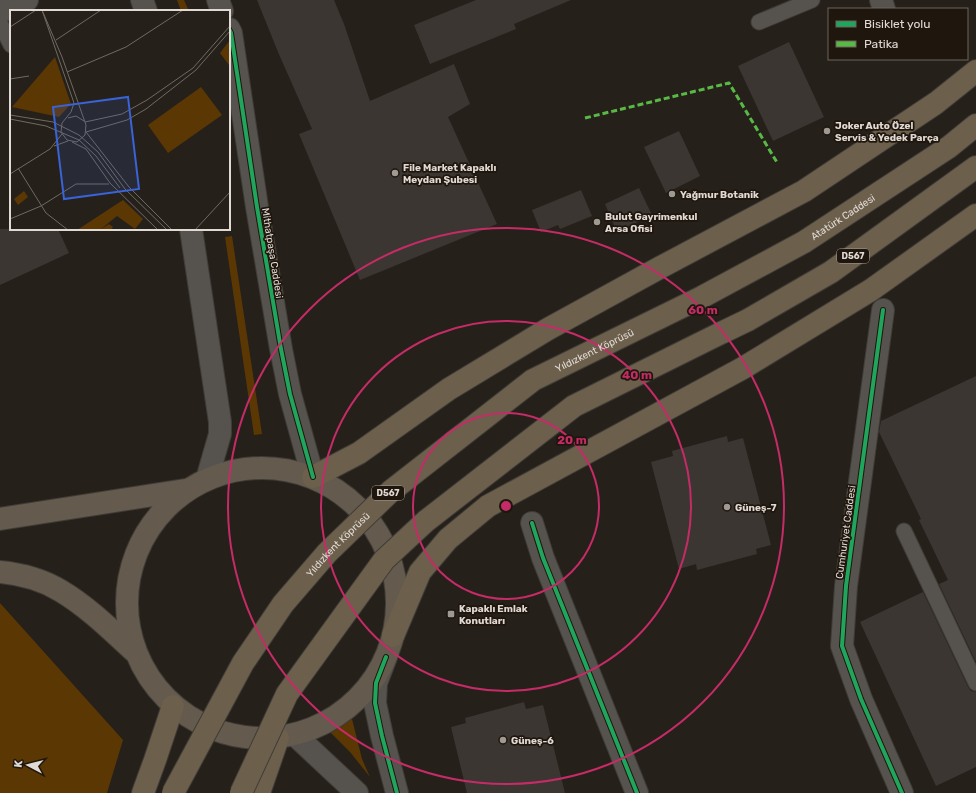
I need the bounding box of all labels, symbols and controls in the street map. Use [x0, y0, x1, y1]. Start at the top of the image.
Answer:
legend [828, 8, 968, 60]
inset map [10, 10, 230, 230]
text: Bisiklet yolu [864, 17, 930, 31]
text: Patika [864, 37, 898, 51]
place label: Joker Auto Özel Servis & Yedek Parça [835, 120, 939, 144]
marker: Joker Auto Özel Servis & Yedek Parça [822, 126, 832, 136]
place label: File Market Kapaklı Meydan Şubesi [403, 162, 496, 186]
marker: File Market Kapaklı Meydan Şubesi [390, 168, 400, 178]
marker: Yağmur Botanik [667, 189, 677, 199]
place label: Yağmur Botanik [680, 189, 759, 201]
street label: Atatürk Caddesi [809, 192, 878, 243]
street label: Mithatpaşa Caddesi [259, 207, 285, 299]
place label: Bulut Gayrimenkul Arsa Ofisi [605, 211, 698, 235]
marker: Bulut Gayrimenkul Arsa Ofisi [592, 217, 602, 227]
road number: D567 [837, 249, 869, 263]
text: 60 m [688, 303, 718, 317]
street label: Yıldızkent Köprüsü [554, 326, 636, 375]
text: 40 m [622, 368, 652, 382]
text: 20 m [557, 433, 587, 447]
street label: Cumhuriyet Caddesi [833, 485, 858, 580]
road number: D567 [372, 486, 404, 500]
centre of rings [499, 499, 513, 513]
marker: Güneş-7 [722, 502, 732, 512]
place label: Güneş-7 [735, 502, 777, 514]
street label: Yıldızkent Köprüsü [304, 510, 373, 580]
place label: Kapaklı Emlak Konutları [459, 603, 528, 627]
marker: Kapaklı Emlak Konutları [446, 609, 456, 619]
marker: Güneş-6 [498, 735, 508, 745]
place label: Güneş-6 [511, 735, 554, 747]
north arrow [8, 745, 48, 785]
text: K [12, 759, 26, 768]

